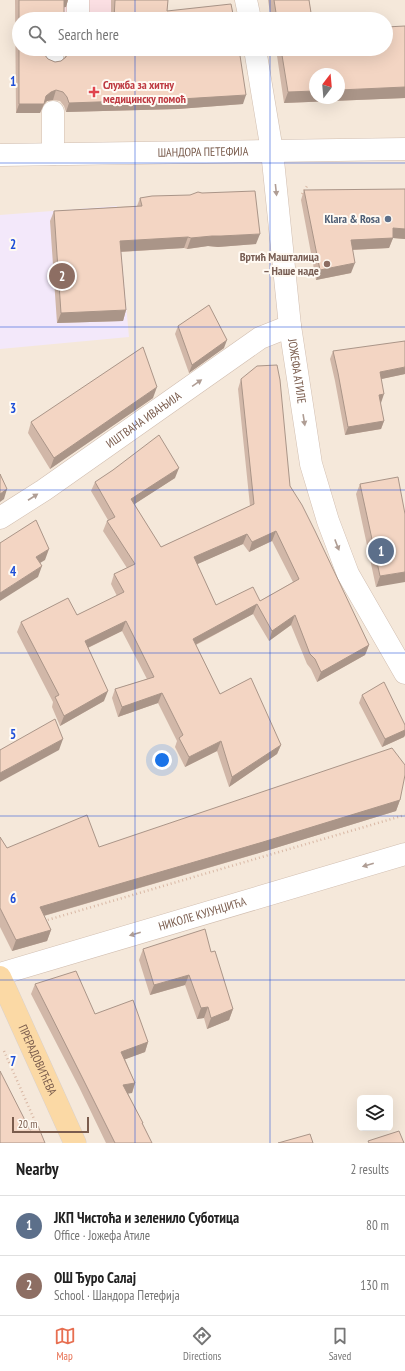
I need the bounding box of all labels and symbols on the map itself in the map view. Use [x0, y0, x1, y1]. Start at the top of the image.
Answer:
north arrow [309, 68, 345, 104]
text: 1 [10, 73, 16, 90]
place label: Служба за хитну медицинску помоћ [103, 77, 187, 106]
marker: Служба за хитну медицинску помоћ [88, 86, 100, 98]
street label: ШАНДОРА ПЕТЕФИЈА [157, 143, 249, 160]
one-way arrow [272, 184, 279, 196]
place label: Klara & Rosa [324, 211, 380, 226]
marker: Klara & Rosa [383, 214, 393, 224]
text: 2 [10, 236, 16, 253]
place label: Вртић Машталица – Наше наде [240, 249, 319, 278]
marker: Вртић Машталица – Наше наде [322, 259, 332, 269]
pin: 2 [49, 261, 75, 291]
street label: ЈОЖЕФА АТИЛЕ [285, 337, 310, 404]
one-way arrow [191, 379, 202, 387]
street label: ИШТВАНА ИВАЊИЈА [103, 388, 184, 451]
text: 3 [10, 400, 16, 417]
one-way arrow [302, 414, 308, 426]
one-way arrow [28, 493, 38, 501]
pin: 1 [368, 536, 394, 566]
one-way arrow [335, 540, 341, 552]
text: 4 [10, 563, 17, 580]
text: 5 [10, 726, 16, 743]
your location [152, 750, 172, 770]
one-way arrow [361, 862, 373, 868]
text: 6 [10, 890, 16, 907]
street label: НИКОЛЕ КУЈУНЏИЋА [157, 893, 248, 934]
one-way arrow [129, 931, 141, 937]
street label: ПРЕРАДОВИЋЕВА [15, 1022, 61, 1098]
text: 7 [10, 1053, 16, 1070]
scale bar [12, 1115, 89, 1134]

